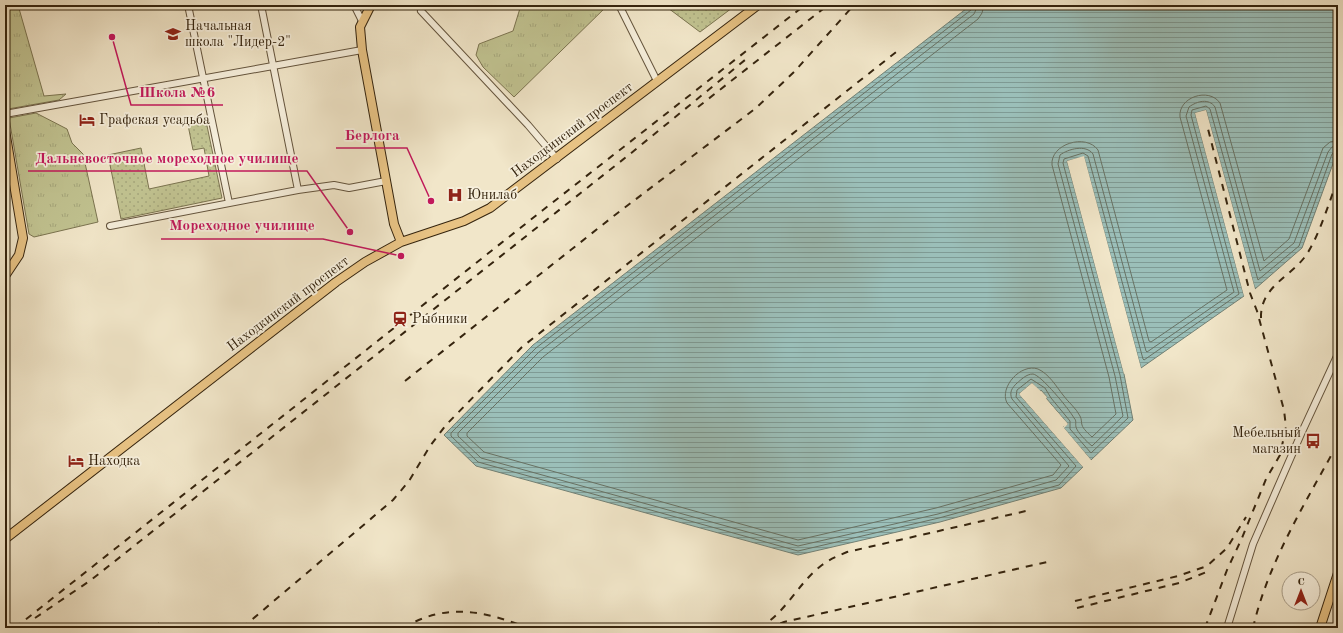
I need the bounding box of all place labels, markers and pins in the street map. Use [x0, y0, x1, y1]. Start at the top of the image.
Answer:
place label: Начальная школа "Лидер-2" [185, 19, 291, 49]
school or university icon: Начальная школа "Лидер-2" [164, 25, 182, 43]
callout: Школа №6 [131, 78, 223, 105]
hotel icon: Графская усадьба [78, 111, 96, 129]
place label: Графская усадьба [99, 113, 210, 128]
callout: Берлога [336, 121, 407, 148]
callout: Дальневосточное мореходное училище [28, 144, 307, 171]
hospital icon: Юнилаб [446, 186, 464, 204]
place label: Юнилаб [467, 188, 517, 202]
callout: Мореходное училище [161, 212, 323, 239]
station icon: Рыбники [391, 310, 409, 328]
place label: Рыбники [412, 312, 467, 326]
place label: Мебельный магазин [1232, 426, 1301, 456]
bus stop icon: Мебельный магазин [1304, 432, 1322, 450]
hotel icon: Находка [67, 452, 85, 470]
place label: Находка [88, 454, 140, 468]

